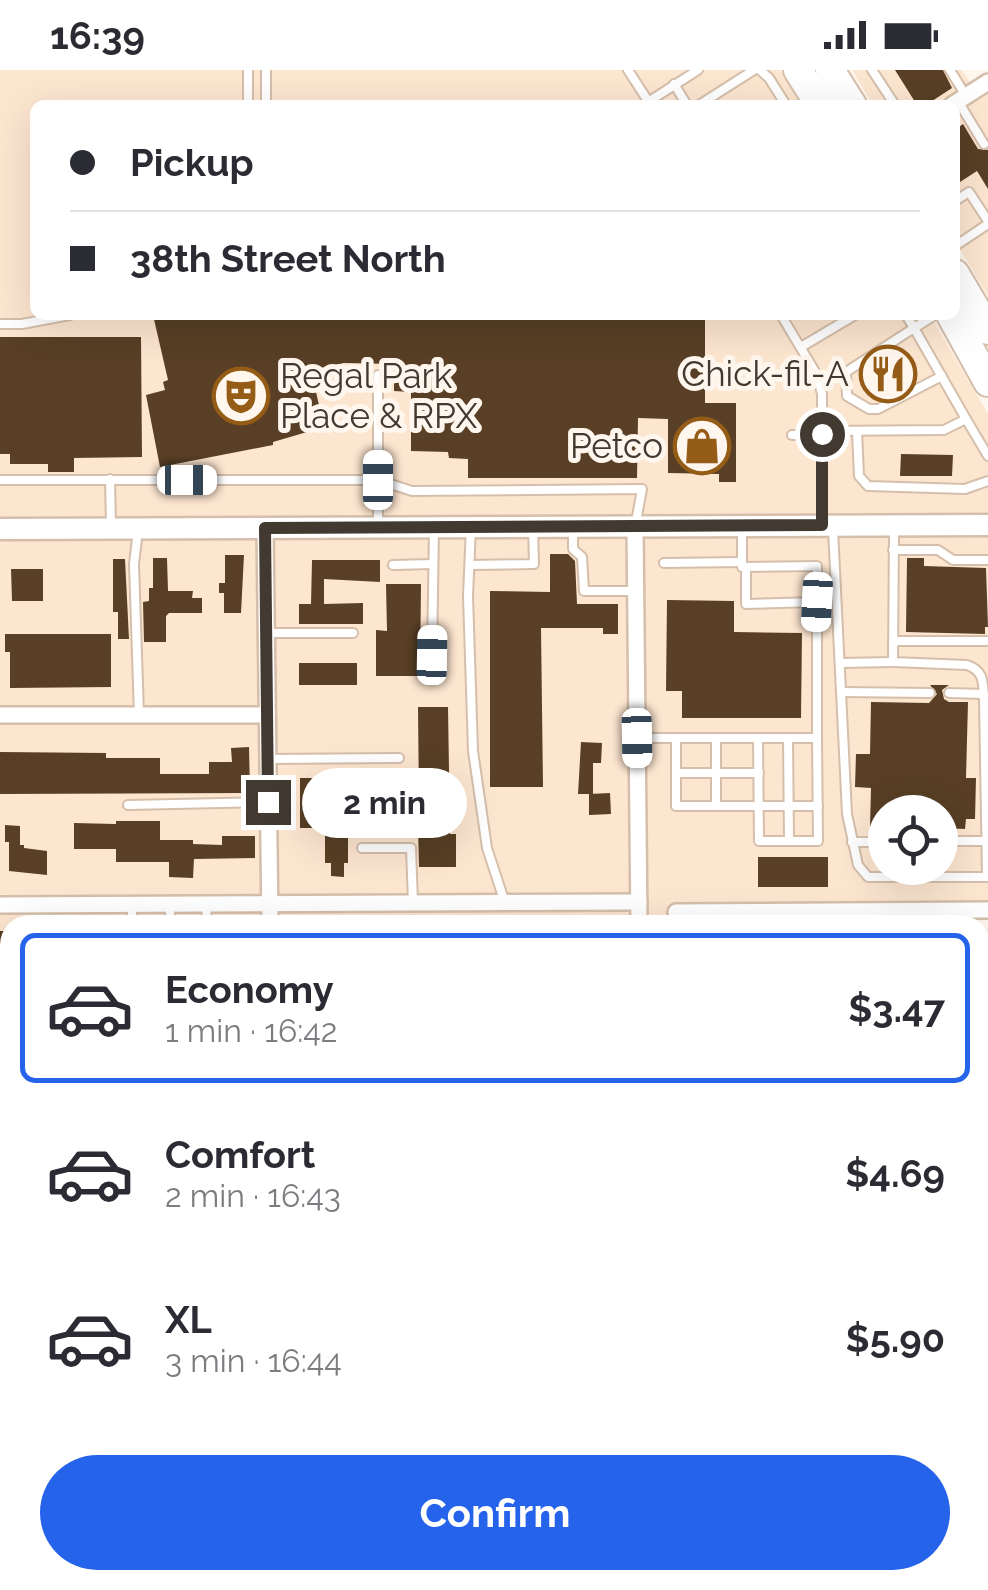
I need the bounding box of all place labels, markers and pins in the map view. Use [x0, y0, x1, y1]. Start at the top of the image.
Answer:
restaurant icon: Chick-fil-A [858, 344, 918, 404]
place label: Chick-fil-A [681, 353, 849, 394]
place label: Regal Park Place & RPX [280, 355, 477, 436]
theatre icon: Regal Park Place & RPX [211, 366, 271, 426]
shop icon: Petco [672, 416, 732, 476]
place label: Petco [570, 425, 663, 466]

